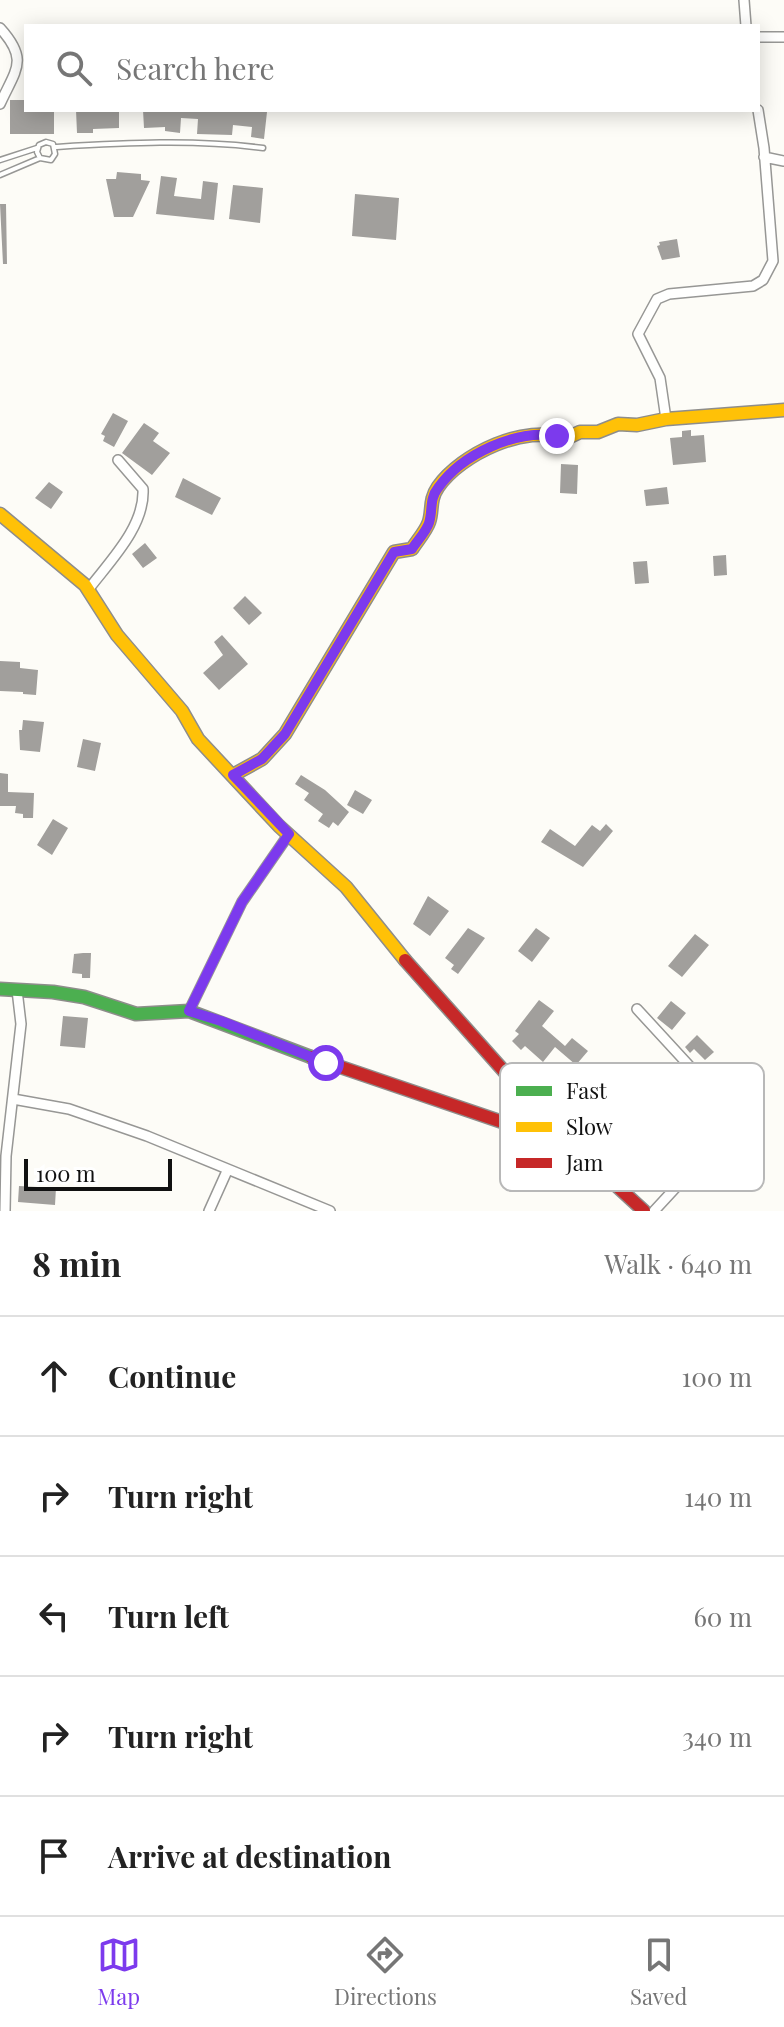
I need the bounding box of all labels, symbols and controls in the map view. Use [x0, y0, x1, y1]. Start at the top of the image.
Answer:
search box [24, 24, 760, 112]
icon: search [52, 46, 96, 90]
text: Search here [116, 48, 275, 88]
route end [539, 418, 575, 454]
route start [308, 1045, 344, 1081]
legend [500, 1063, 764, 1191]
text: Fast [566, 1075, 608, 1105]
text: Slow [566, 1111, 613, 1141]
text: Jam [565, 1147, 604, 1177]
scale bar [24, 1155, 172, 1191]
text: 100 m [36, 1158, 96, 1188]
text: 8 min [32, 1240, 121, 1286]
text: Walk · 640 m [604, 1246, 752, 1281]
icon: ahead [32, 1354, 76, 1398]
text: Continue [108, 1356, 236, 1396]
text: 100 m [682, 1359, 752, 1394]
icon: right [32, 1474, 76, 1518]
text: Turn right [108, 1476, 253, 1516]
text: 140 m [684, 1479, 752, 1514]
icon: left [32, 1594, 76, 1638]
text: Turn left [108, 1596, 229, 1636]
text: 60 m [693, 1599, 752, 1634]
icon: right [32, 1714, 76, 1758]
text: Turn right [108, 1716, 253, 1756]
text: 340 m [682, 1719, 752, 1754]
icon: arrive [32, 1834, 76, 1878]
text: Arrive at destination [108, 1836, 391, 1876]
tab: Map [97, 1933, 141, 2011]
tab: Directions [334, 1933, 437, 2011]
tab: Saved [630, 1933, 687, 2011]

